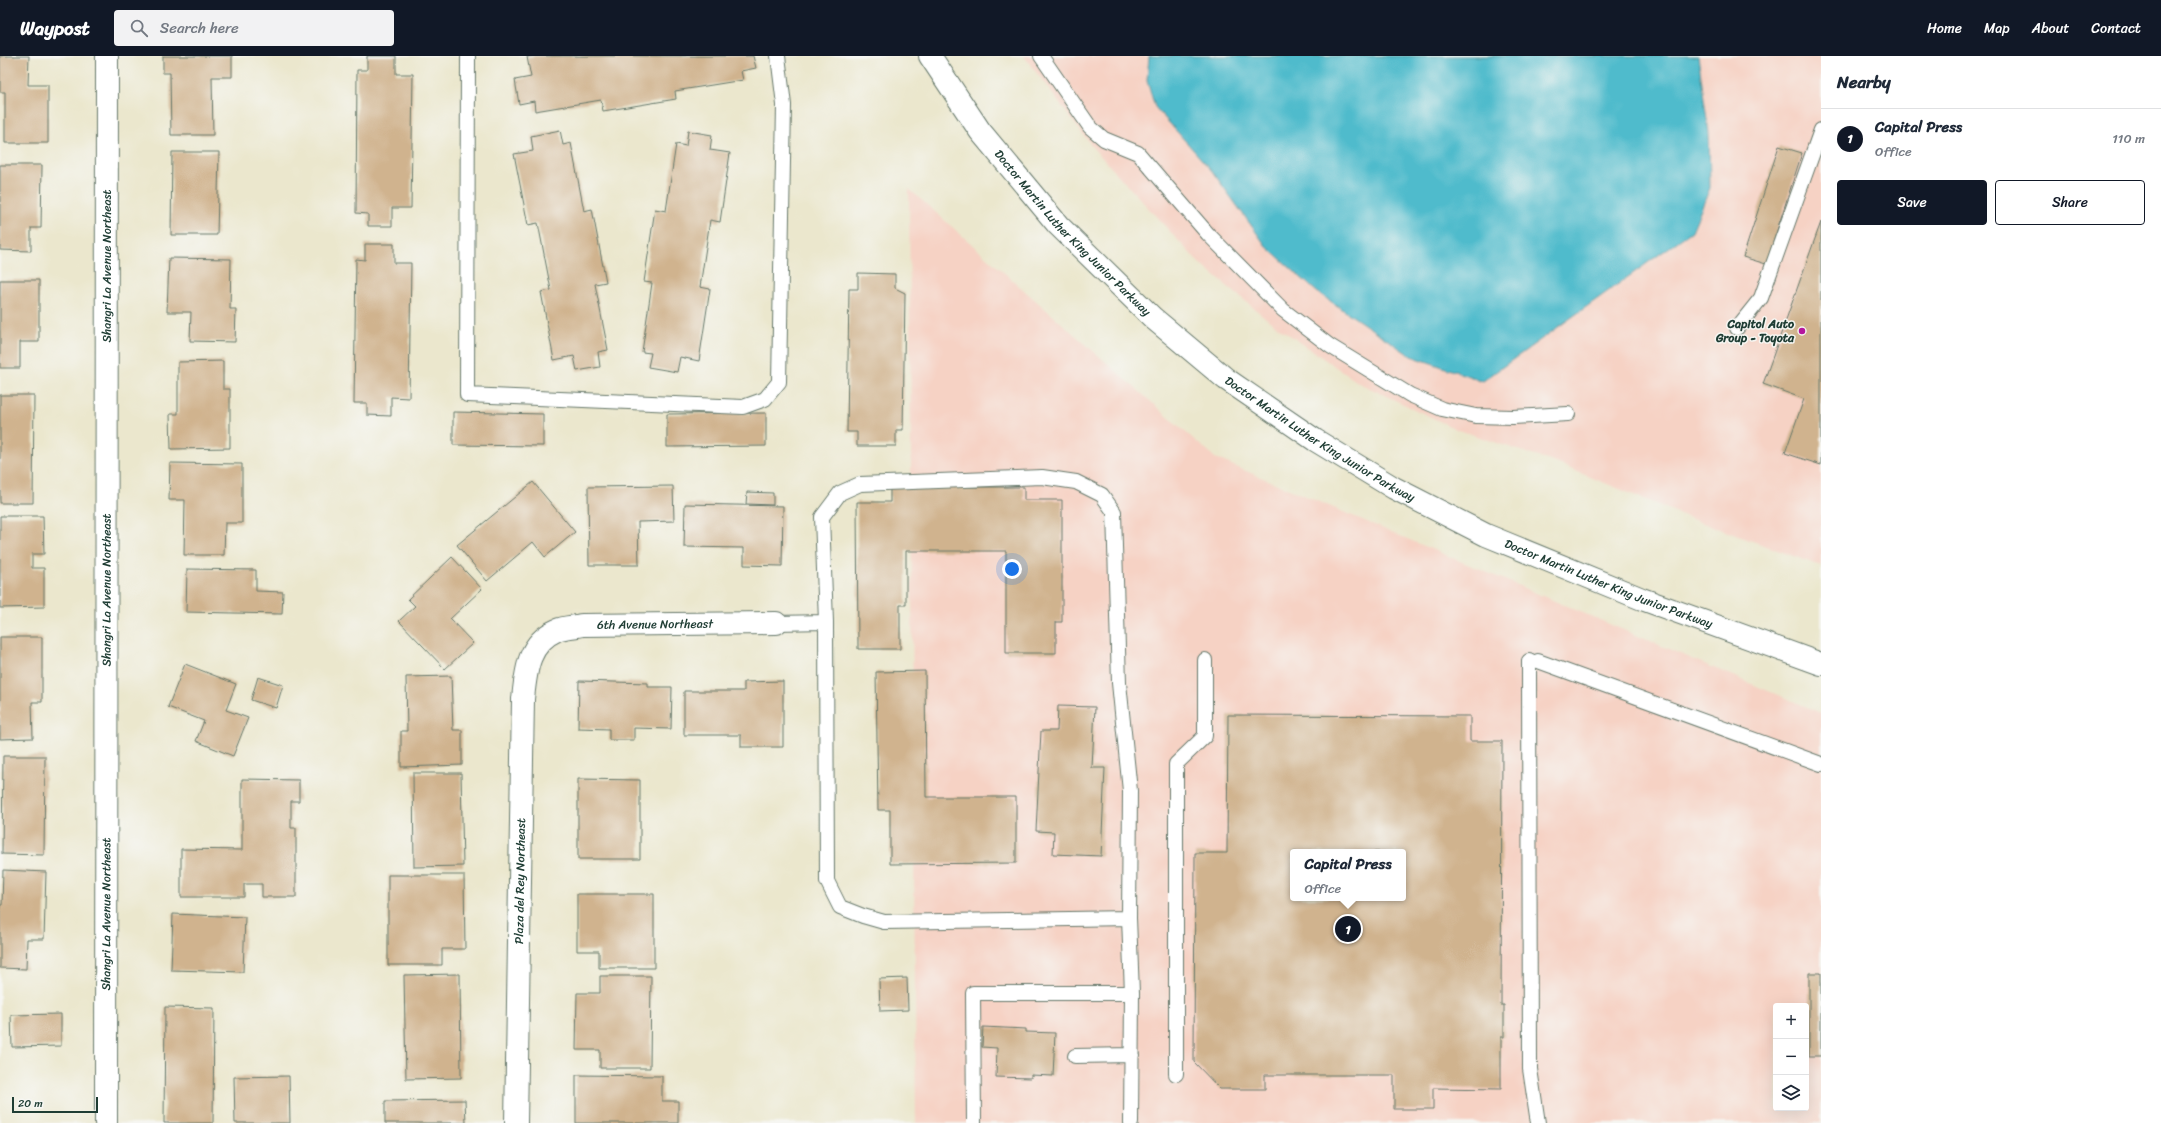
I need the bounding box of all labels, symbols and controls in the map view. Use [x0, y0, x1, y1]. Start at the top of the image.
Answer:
search box [114, 10, 394, 46]
text: Waypost [20, 12, 90, 45]
text: Search here [160, 15, 239, 41]
text: Home [1927, 16, 1962, 41]
text: Map [1984, 16, 2010, 41]
text: About [2032, 16, 2069, 41]
text: Contact [2091, 16, 2141, 41]
icon: search [128, 17, 150, 39]
text: Nearby [1837, 67, 1891, 97]
text: Capital Press [1875, 114, 1962, 140]
text: 1 [1847, 127, 1853, 150]
text: 110 m [2112, 127, 2145, 150]
text: Office [1875, 140, 1912, 163]
street label: Doctor Martin Luther King Junior Parkway [989, 144, 1157, 322]
button: Save [1837, 180, 1987, 225]
button: Share [1995, 180, 2145, 225]
street label: Shangri La Avenue Northeast [96, 189, 118, 343]
place label: Capitol Auto Group - Toyota [1715, 313, 1795, 349]
marker: Capitol Auto Group - Toyota [1797, 326, 1807, 336]
street label: Doctor Martin Luther King Junior Parkway [1220, 370, 1420, 508]
street label: Shangri La Avenue Northeast [95, 513, 118, 667]
street label: Doctor Martin Luther King Junior Parkway [1501, 533, 1717, 635]
your location [1002, 559, 1022, 579]
street label: 6th Avenue Northeast [597, 613, 714, 636]
street label: Plaza del Rey Northeast [508, 818, 532, 944]
street label: Shangri La Avenue Northeast [95, 837, 117, 991]
popup [1290, 849, 1406, 901]
text: Capital Press [1304, 851, 1392, 877]
text: Office [1304, 877, 1341, 900]
pin: 1 [1335, 914, 1361, 944]
map controls [1773, 1003, 1809, 1111]
button: + [1773, 1003, 1809, 1039]
button: − [1773, 1039, 1809, 1075]
button: layers [1773, 1075, 1809, 1111]
text: 20 m [18, 1094, 43, 1113]
scale bar [12, 1095, 98, 1114]

